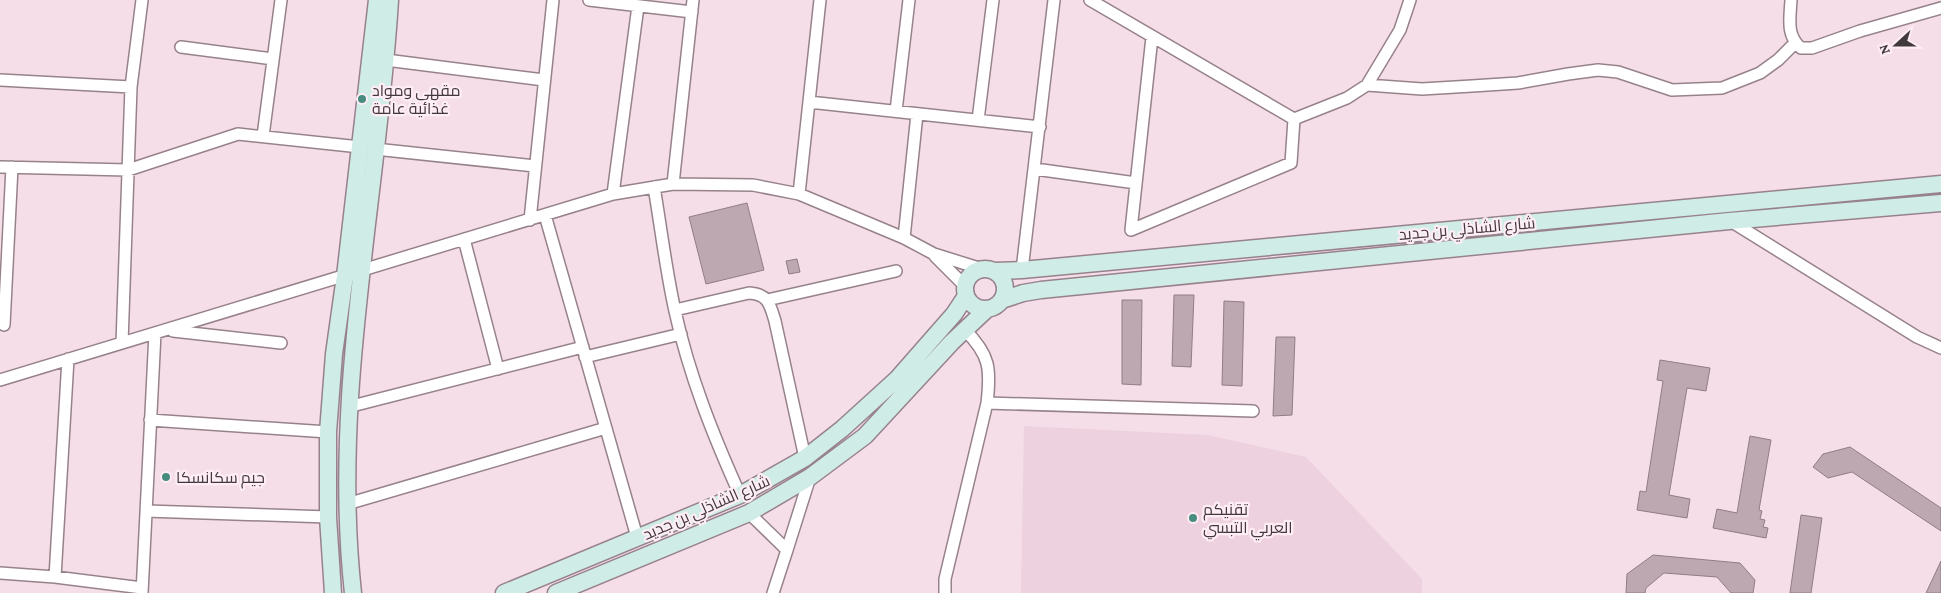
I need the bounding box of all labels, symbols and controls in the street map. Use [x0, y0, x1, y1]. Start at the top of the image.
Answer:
north arrow [1871, 20, 1921, 70]
text: N [1875, 42, 1893, 57]
place label: مقهى ومواد غذائية عامة [372, 82, 460, 118]
marker: مقهى ومواد غذائية عامة [356, 93, 368, 105]
street label: شارع الشاذلي بن جديد [1398, 214, 1536, 248]
place label: جيم سكانسكا [176, 469, 265, 489]
marker: جيم سكانسكا [160, 471, 172, 483]
street label: شارع الشاذلي بن جديد [640, 472, 774, 548]
place label: تقنيكم العربي التبسي [1203, 501, 1293, 541]
marker: تقنيكم العربي التبسي [1187, 512, 1199, 524]

